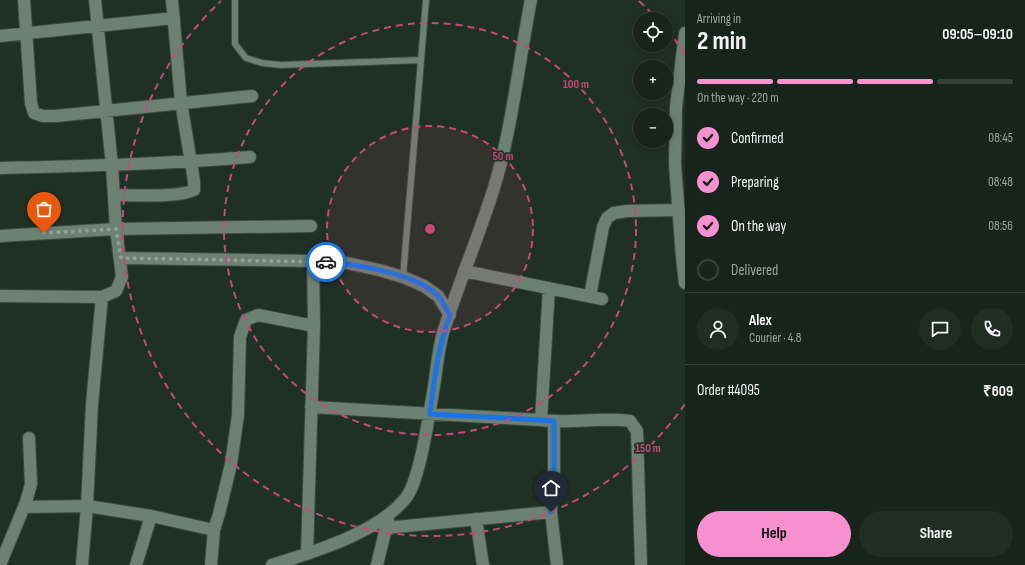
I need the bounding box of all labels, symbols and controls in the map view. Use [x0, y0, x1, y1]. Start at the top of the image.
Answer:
text: Arriving in [697, 11, 741, 27]
map controls [633, 12, 673, 148]
button: locate [633, 12, 673, 52]
text: 09:05–09:10 [942, 25, 1013, 44]
text: 2 min [697, 26, 747, 57]
button: + [633, 60, 673, 100]
text: 100 m [563, 77, 589, 92]
text: On the way · 220 m [697, 90, 779, 106]
button: − [633, 108, 673, 148]
icon: check [697, 127, 719, 149]
text: Confirmed [731, 129, 784, 148]
text: 08:45 [988, 130, 1013, 146]
text: 50 m [493, 149, 513, 164]
icon: check [697, 171, 719, 193]
text: Preparing [731, 173, 779, 192]
text: 08:48 [988, 174, 1013, 190]
pin [27, 192, 61, 233]
icon: bag [33, 198, 55, 220]
icon: check [697, 215, 719, 237]
text: On the way [731, 217, 786, 236]
text: 08:56 [988, 218, 1013, 234]
centre of rings [423, 222, 437, 236]
courier [306, 242, 346, 282]
icon: car [315, 251, 337, 273]
text: Delivered [731, 261, 778, 280]
button: person [697, 308, 739, 350]
button: chat [919, 308, 961, 350]
button: phone [971, 308, 1013, 350]
text: Alex [749, 311, 772, 330]
text: Courier · 4.8 [749, 330, 801, 346]
text: Order #4095 [697, 381, 760, 400]
text: ₹609 [983, 382, 1013, 401]
text: 150 m [635, 441, 661, 456]
pin [534, 471, 568, 512]
icon: home [540, 477, 562, 499]
button: Help [697, 511, 851, 557]
button: Share [859, 511, 1013, 557]

